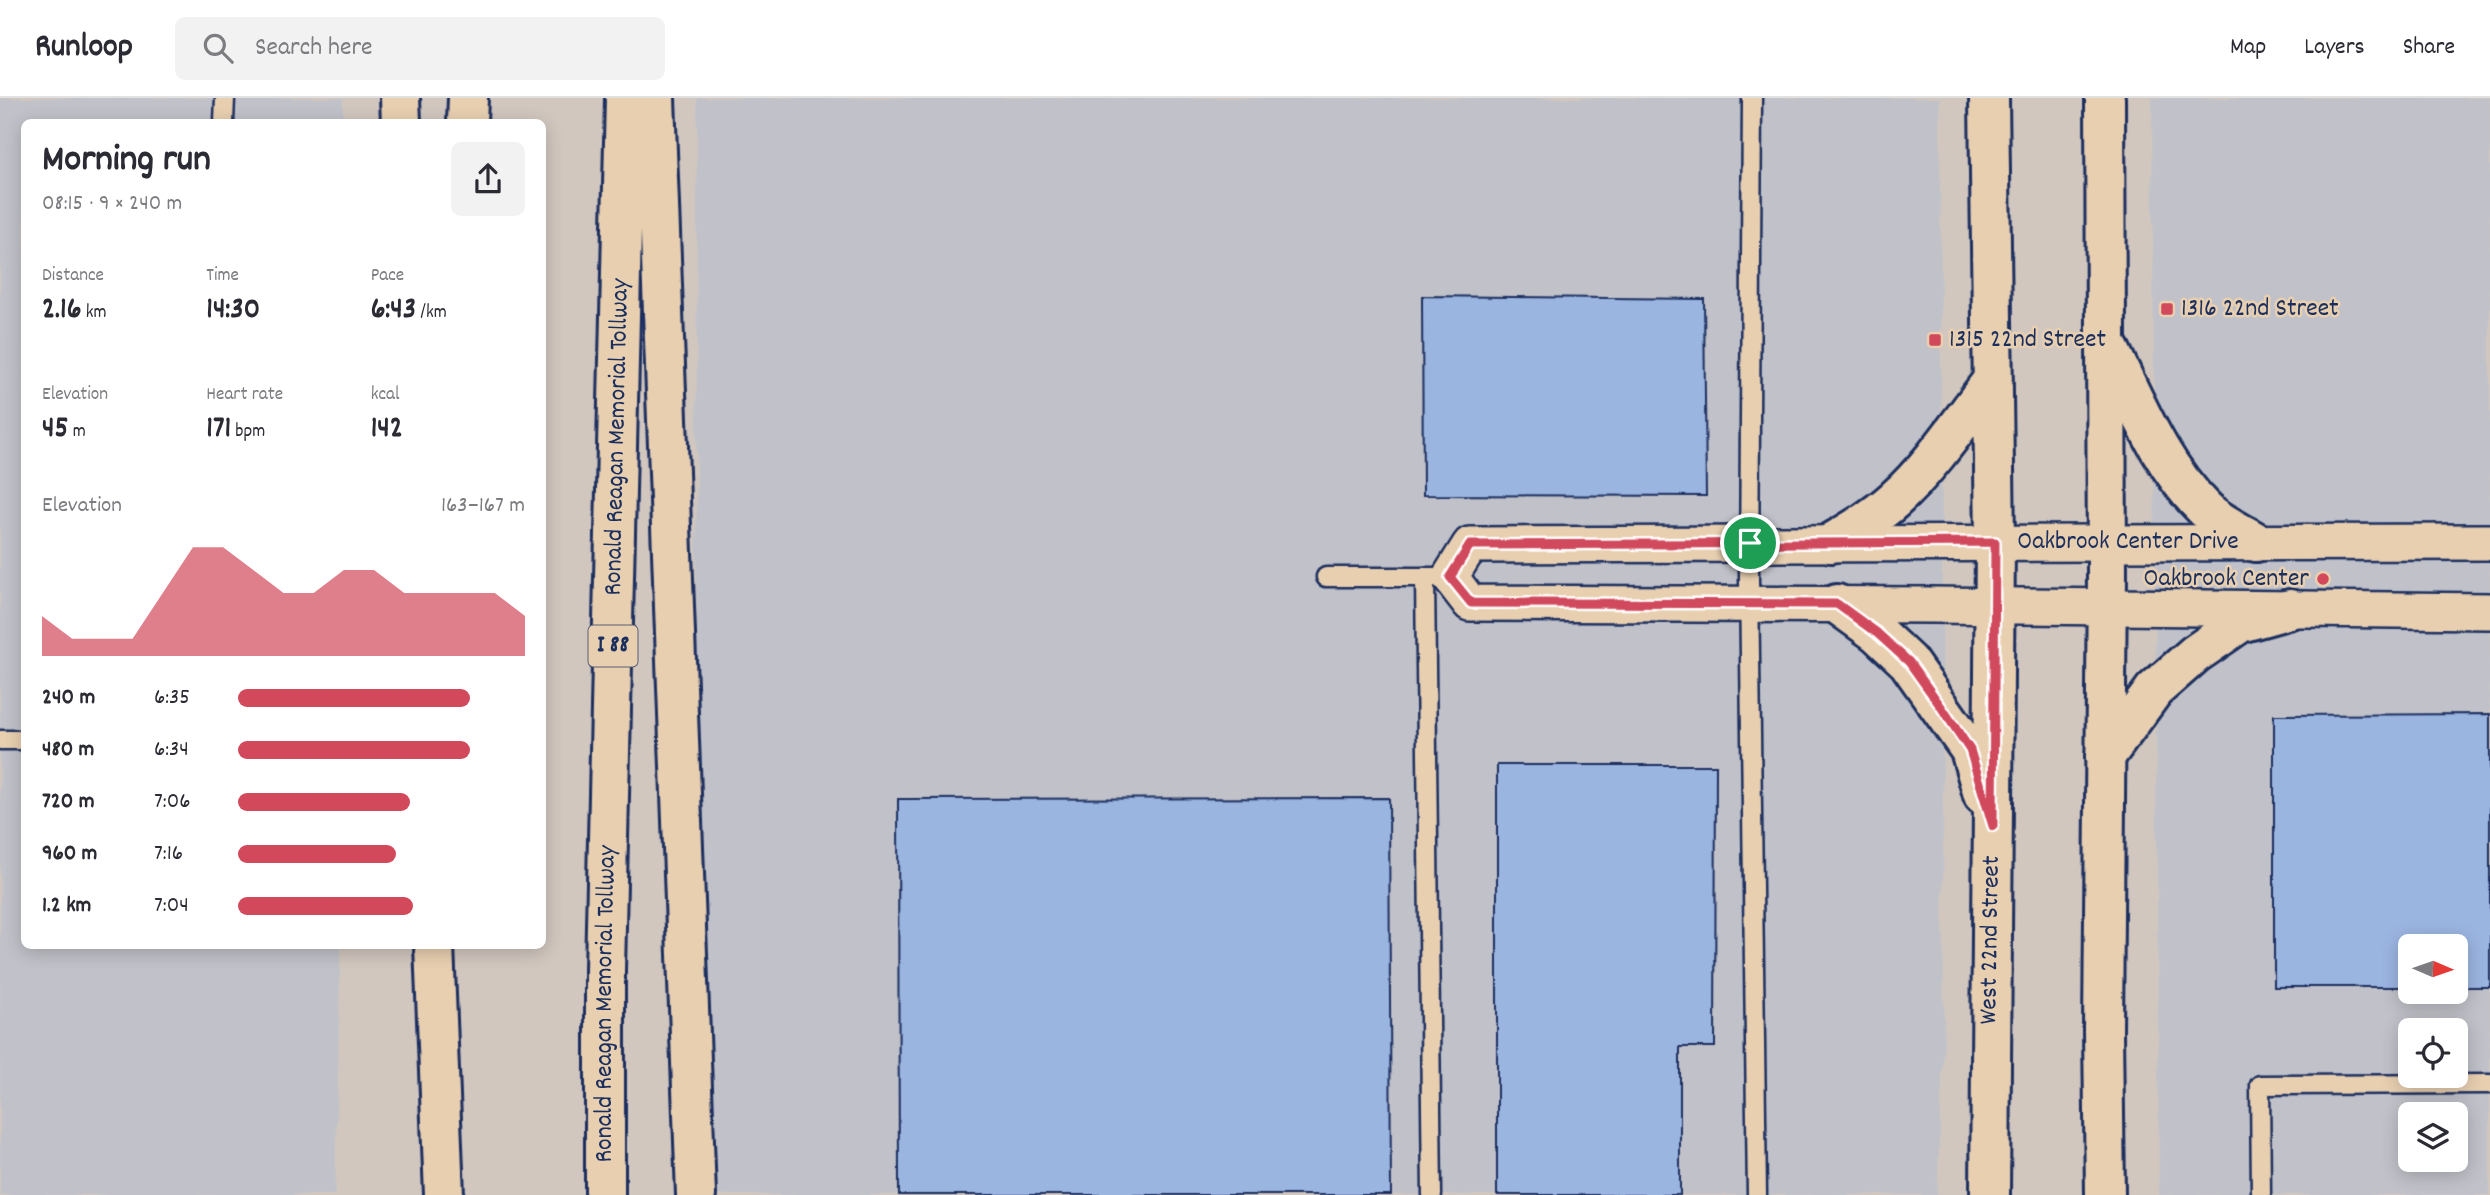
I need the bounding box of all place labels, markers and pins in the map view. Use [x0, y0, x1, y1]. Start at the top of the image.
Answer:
place label: 1316 22nd Street [2181, 291, 2339, 328]
marker: 1316 22nd Street [2159, 301, 2175, 317]
place label: 1315 22nd Street [1949, 322, 2106, 359]
marker: 1315 22nd Street [1927, 332, 1943, 348]
pin [1720, 513, 1780, 573]
place label: Oakbrook Center [2144, 561, 2309, 598]
marker: Oakbrook Center [2315, 571, 2331, 587]

